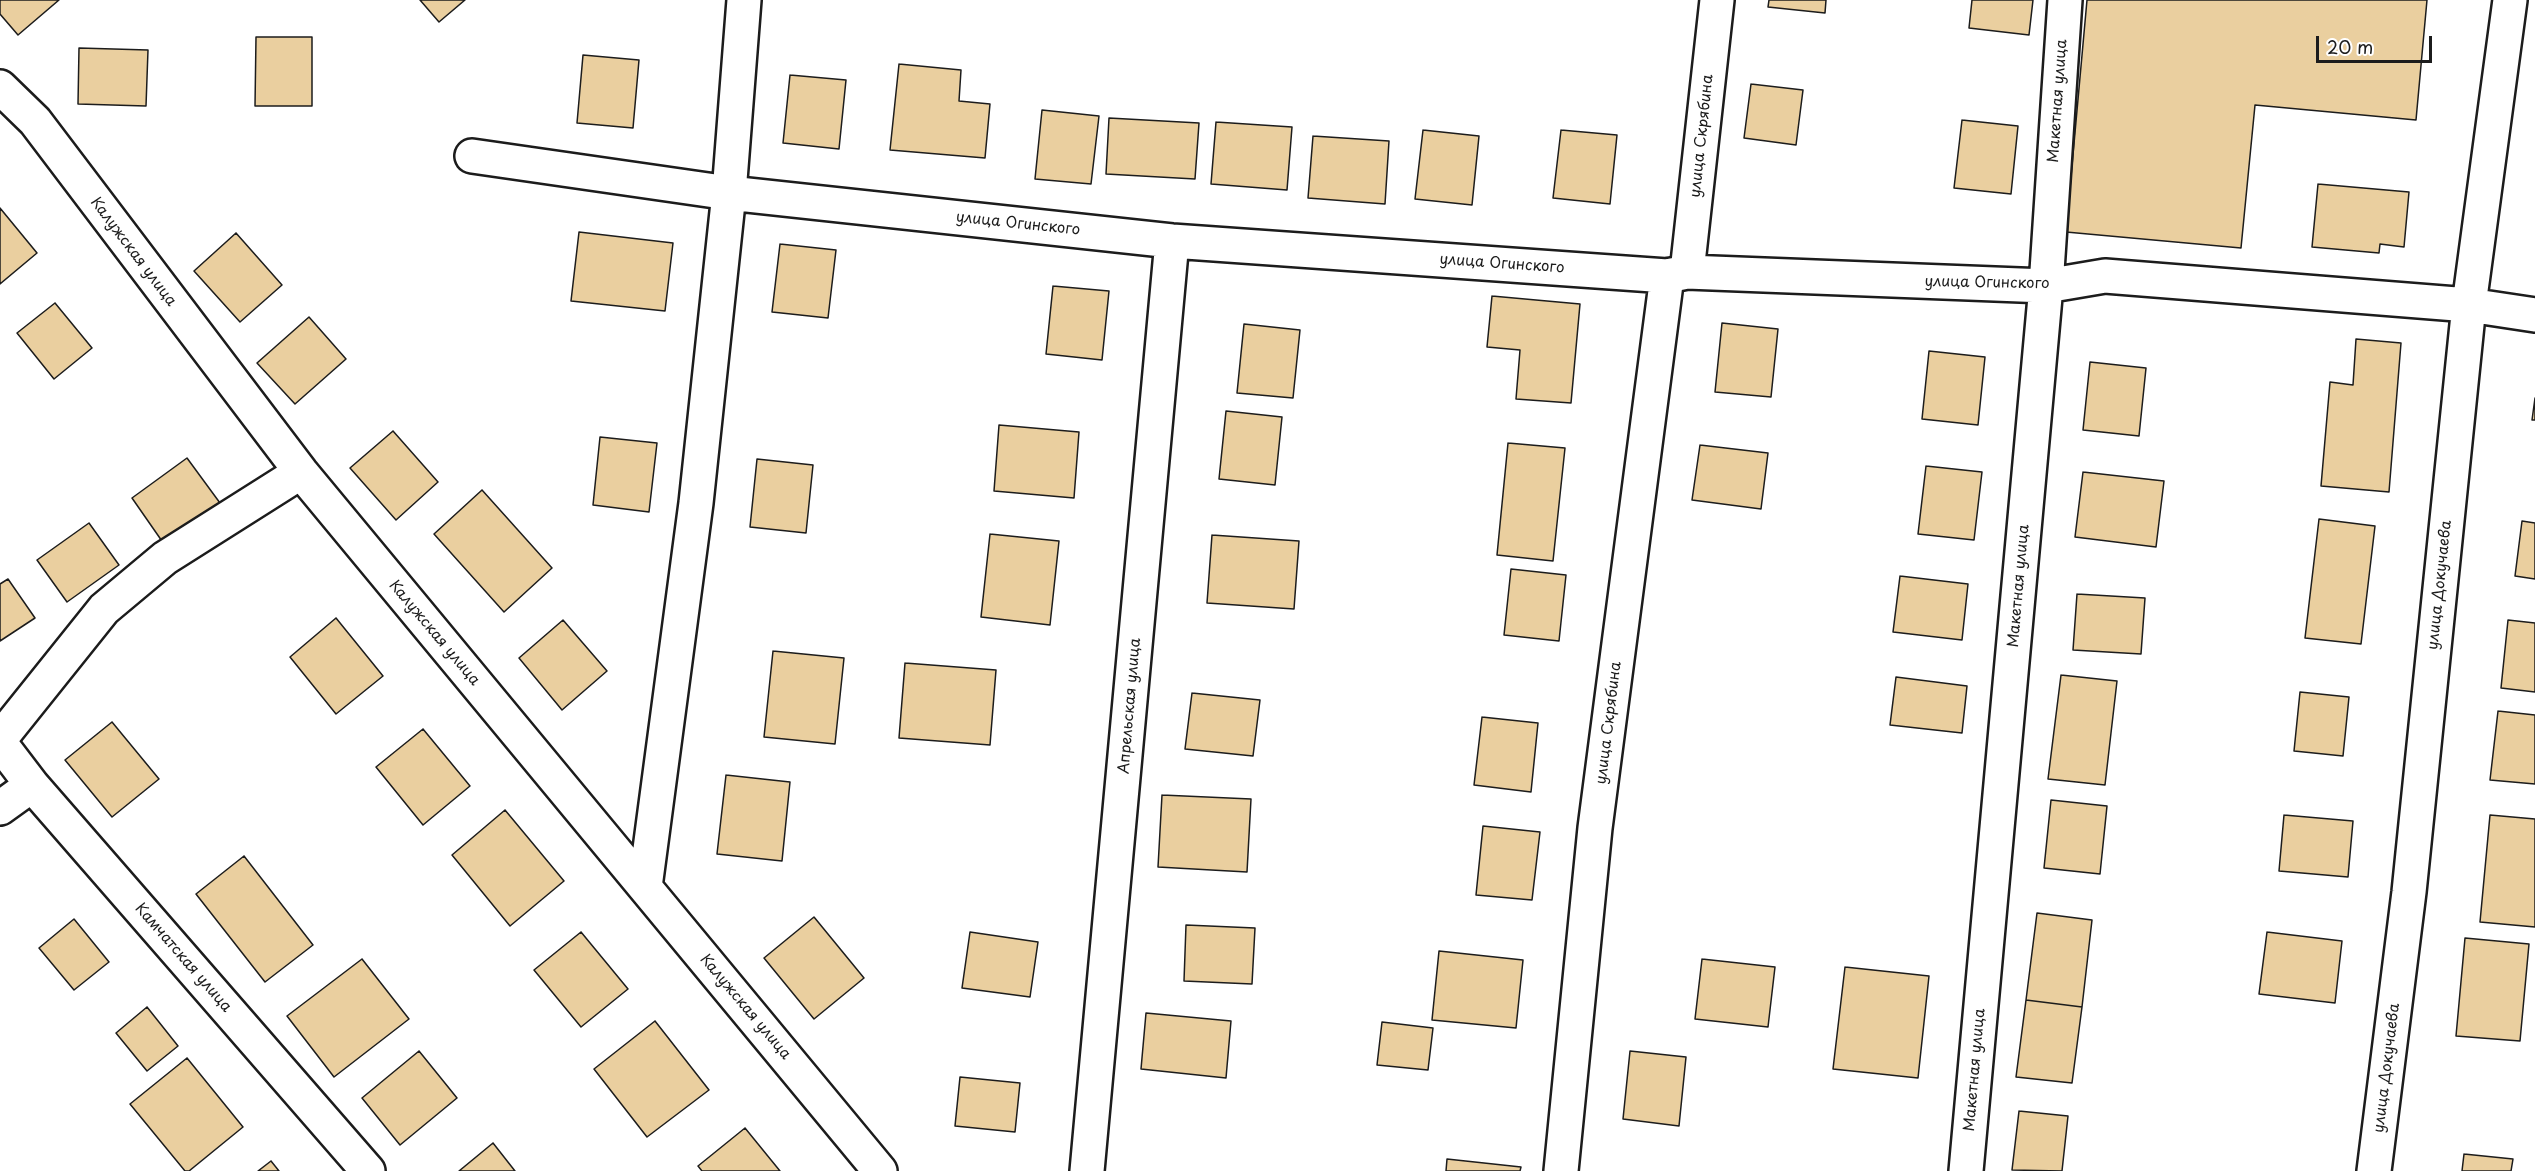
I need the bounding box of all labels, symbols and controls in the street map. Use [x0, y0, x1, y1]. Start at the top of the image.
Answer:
scale bar [2319, 24, 2434, 62]
text: 20 m [2327, 33, 2373, 60]
street label: Макетная улица [2045, 39, 2071, 163]
street label: улица Скрябина [1687, 74, 1717, 198]
street label: Калужская улица [86, 194, 180, 310]
street label: улица Огинского [955, 209, 1081, 239]
street label: улица Огинского [1439, 251, 1565, 277]
street label: улица Огинского [1924, 273, 2050, 293]
street label: улица Докучаева [2424, 519, 2456, 651]
street label: Макетная улица [2005, 524, 2033, 648]
street label: Калужская улица [385, 577, 483, 689]
street label: Апрельская улица [1115, 637, 1145, 775]
street label: улица Скрябина [1593, 661, 1625, 785]
street label: Камчатская улица [131, 900, 235, 1016]
street label: Калужская улица [696, 951, 794, 1063]
street label: улица Докучаева [2370, 1002, 2404, 1134]
street label: Макетная улица [1961, 1008, 1989, 1132]

